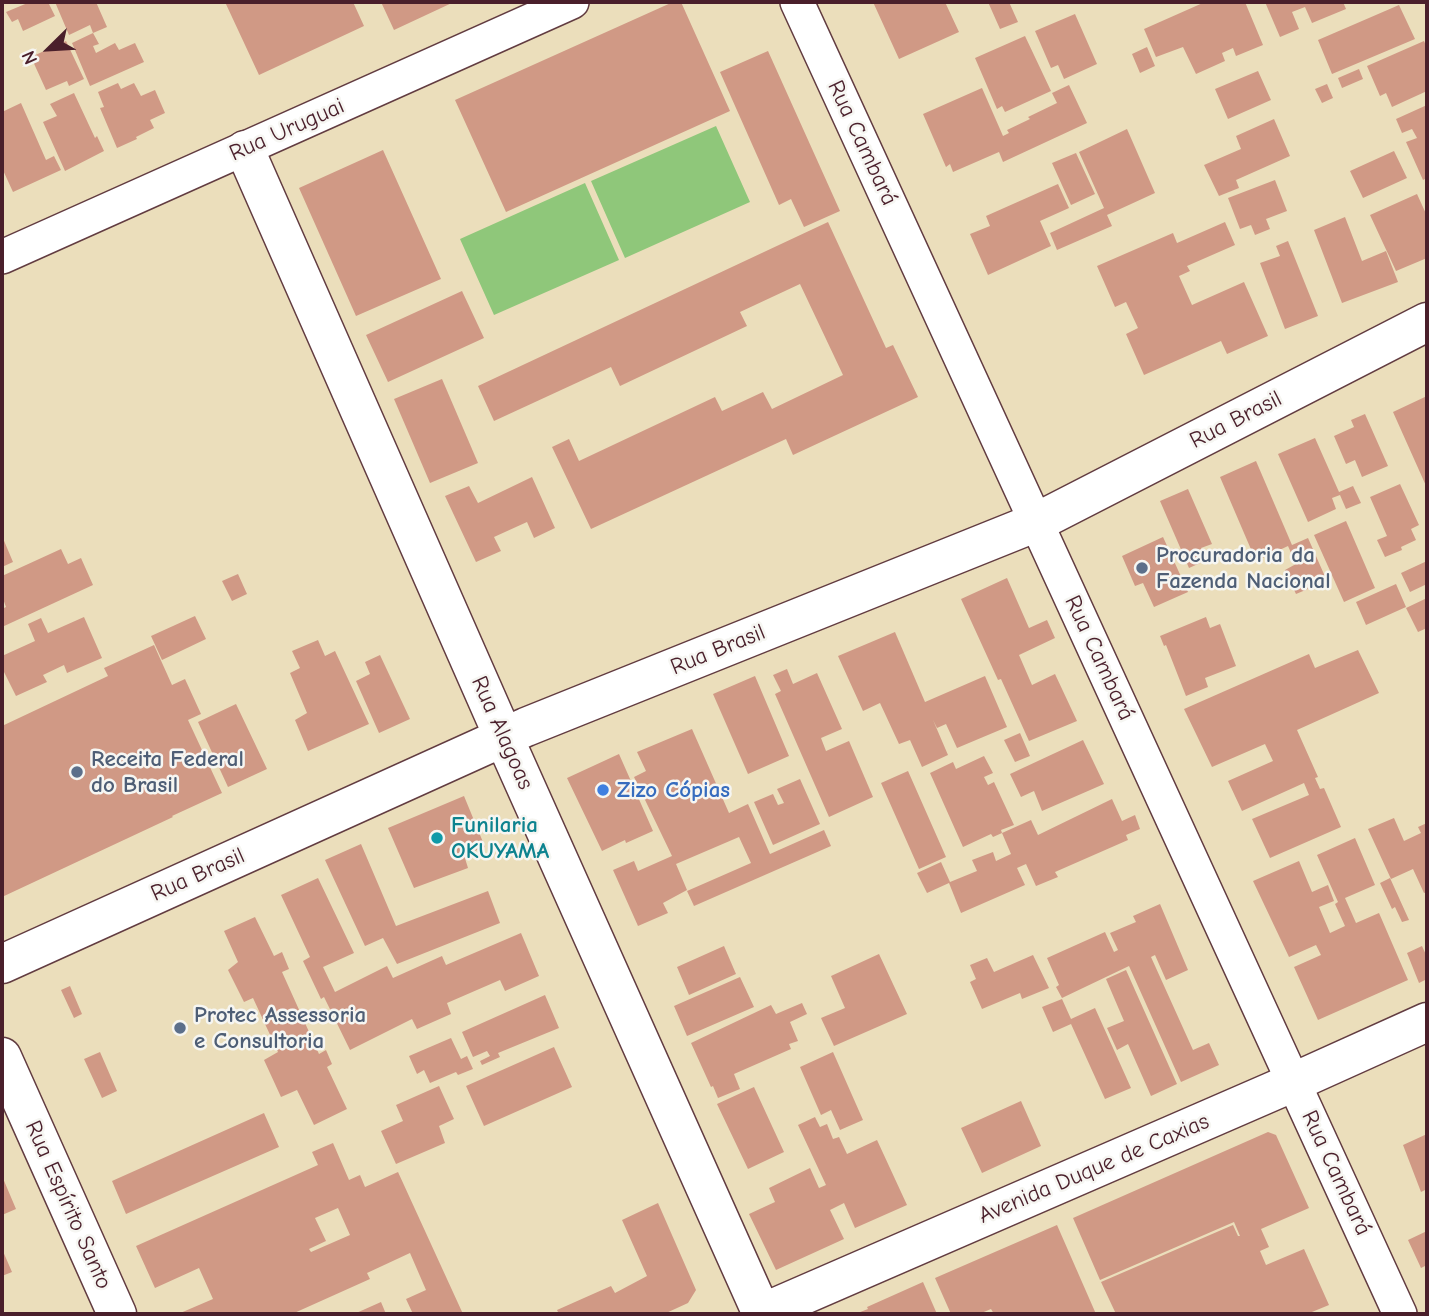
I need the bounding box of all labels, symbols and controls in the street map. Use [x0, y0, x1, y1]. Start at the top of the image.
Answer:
north arrow [14, 14, 84, 84]
text: N [17, 47, 42, 68]
street label: Rua Cambará [821, 76, 903, 210]
street label: Rua Uruguai [225, 92, 349, 168]
street label: Rua Brasil [1185, 385, 1287, 455]
place label: Procuradoria da Fazenda Nacional [1156, 541, 1331, 595]
marker: Procuradoria da Fazenda Nacional [1134, 560, 1150, 576]
street label: Rua Cambará [1058, 591, 1140, 725]
street label: Rua Brasil [667, 619, 769, 681]
street label: Rua Alagoas [465, 672, 539, 794]
place label: Receita Federal do Brasil [91, 745, 244, 799]
marker: Receita Federal do Brasil [69, 764, 85, 780]
place label: Zizo Cópias [617, 776, 730, 804]
marker: Zizo Cópias [595, 782, 611, 798]
place label: Funilaria OKUYAMA [451, 811, 549, 865]
marker: Funilaria OKUYAMA [429, 830, 445, 846]
street label: Rua Brasil [147, 842, 249, 908]
place label: Protec Assessoria e Consultoria [194, 1001, 366, 1055]
marker: Protec Assessoria e Consultoria [172, 1020, 188, 1036]
street label: Rua Cambará [1295, 1106, 1377, 1240]
street label: Avenida Duque de Caxias [975, 1108, 1213, 1230]
street label: Rua Espírito Santo [19, 1117, 117, 1293]

